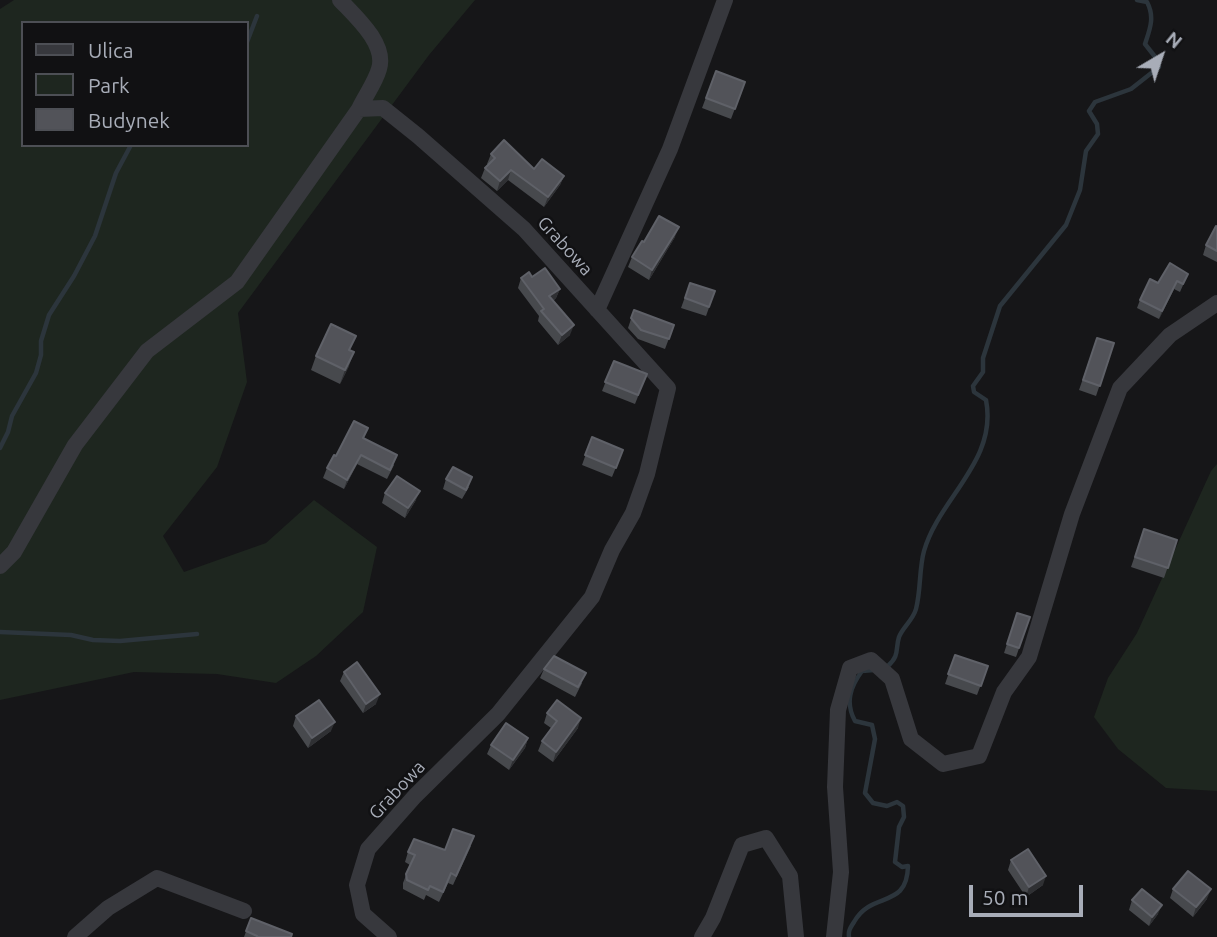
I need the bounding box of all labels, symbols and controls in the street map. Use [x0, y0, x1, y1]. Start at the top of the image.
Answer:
legend [21, 21, 248, 147]
north arrow [1126, 21, 1196, 91]
text: N [1162, 27, 1187, 53]
text: Ulica [88, 38, 133, 62]
text: Park [88, 73, 130, 97]
text: Budynek [88, 108, 170, 132]
street label: Grabowa [533, 212, 597, 280]
street label: Grabowa [364, 756, 430, 824]
scale bar [972, 870, 1086, 914]
text: 50 m [982, 885, 1029, 909]

